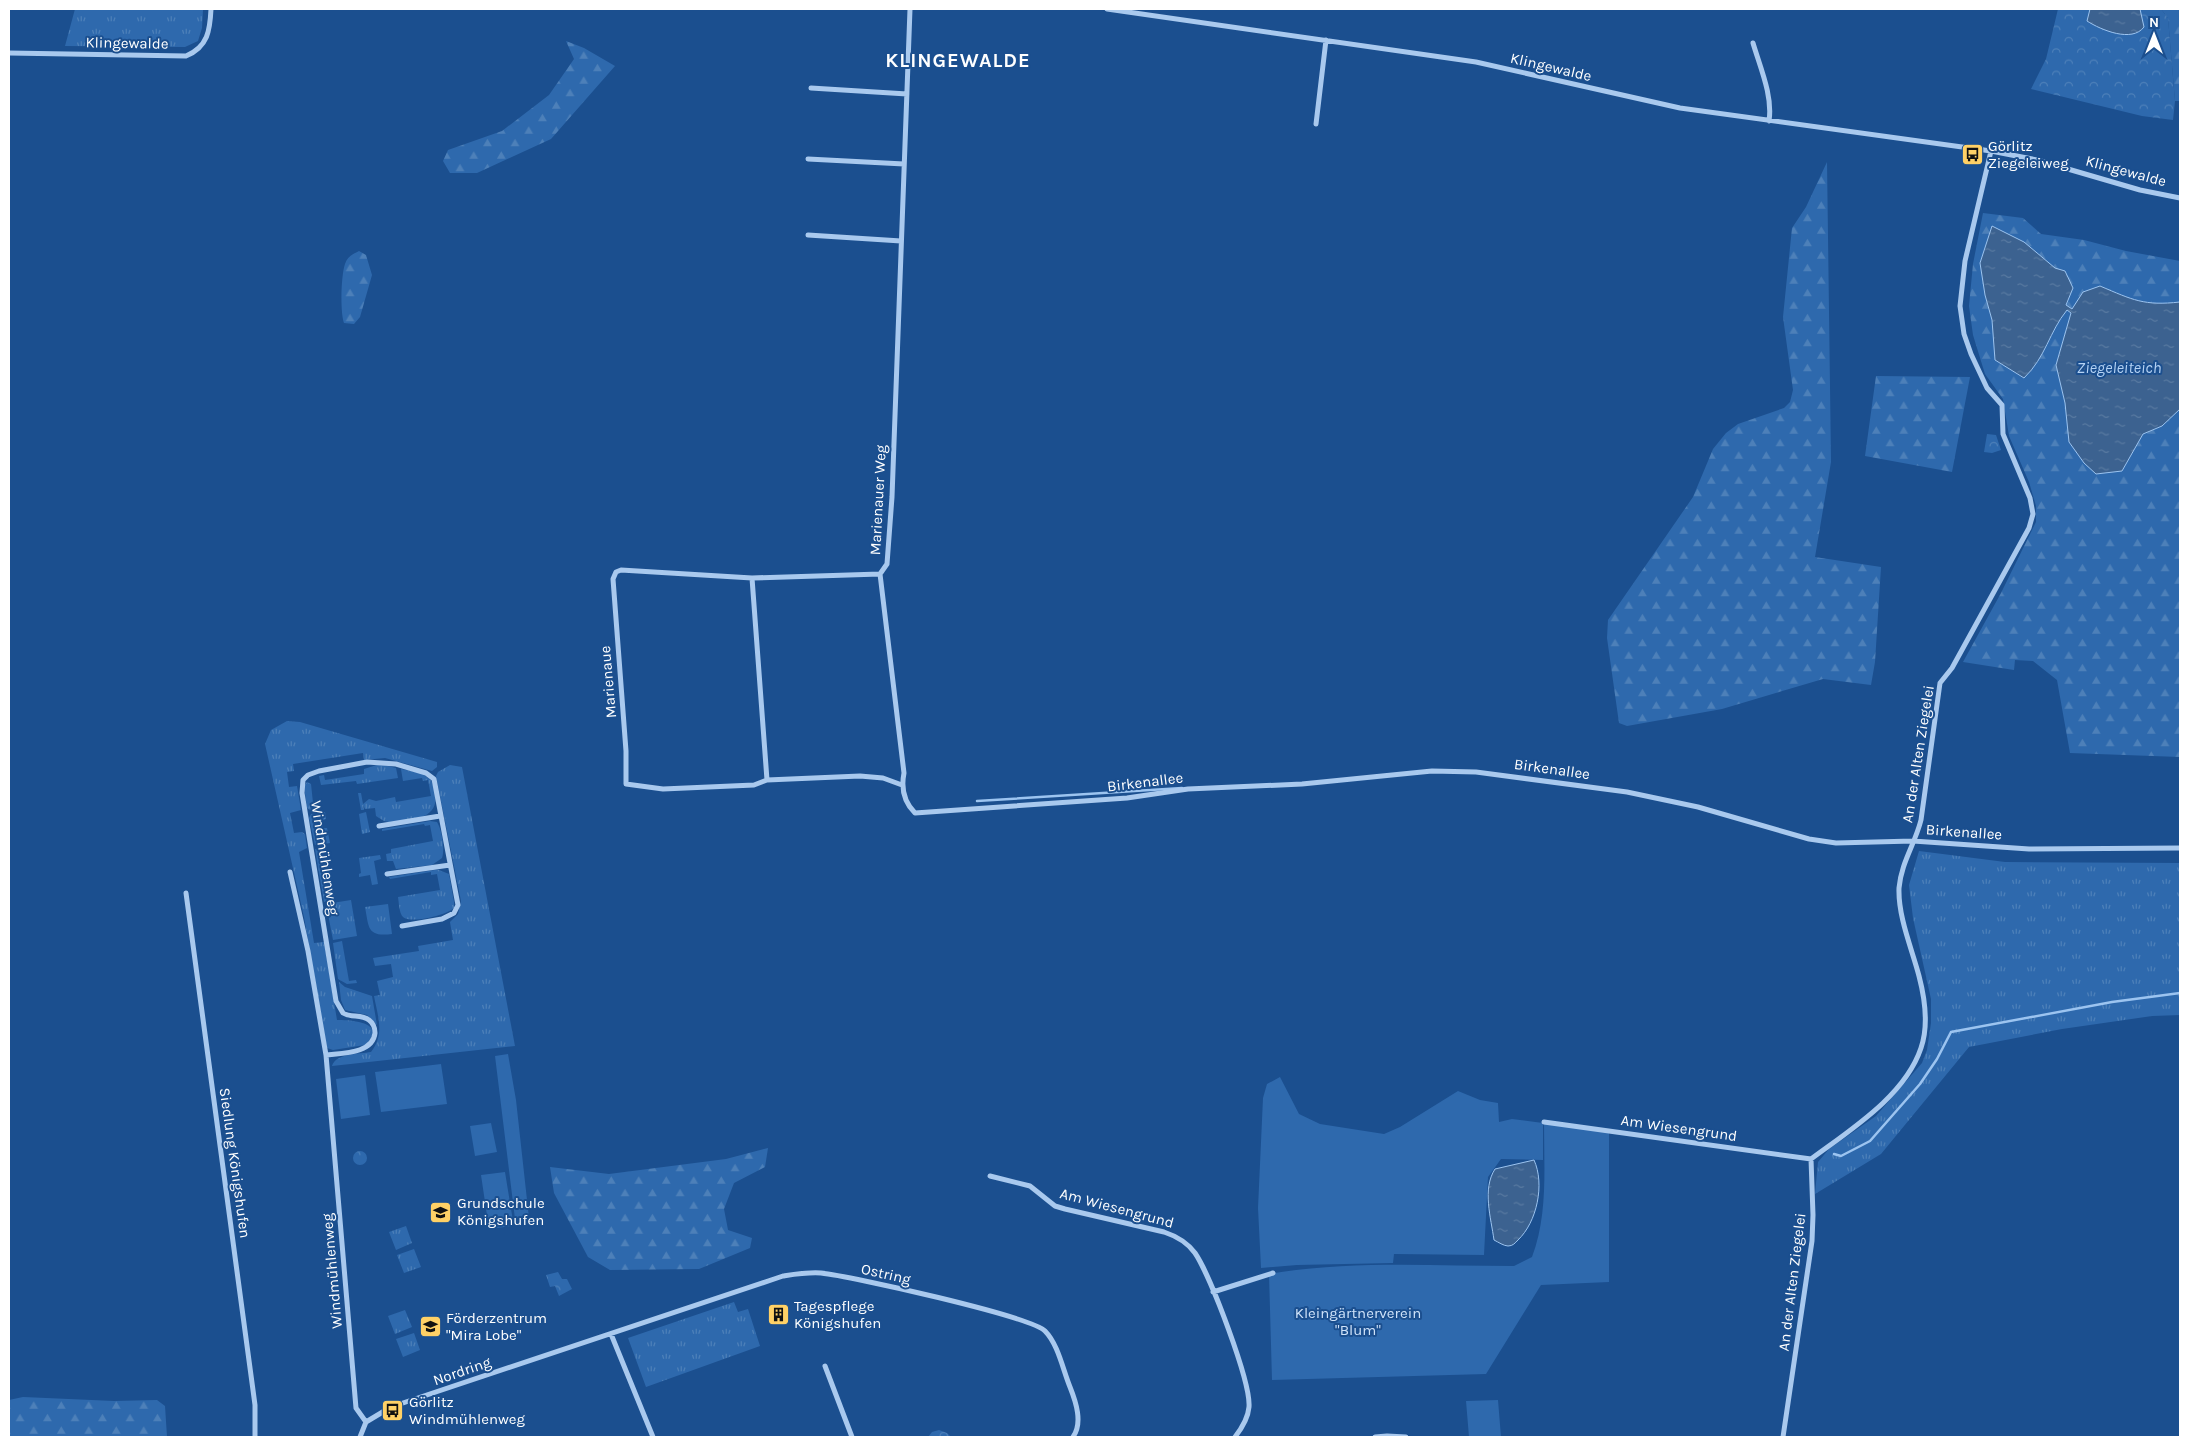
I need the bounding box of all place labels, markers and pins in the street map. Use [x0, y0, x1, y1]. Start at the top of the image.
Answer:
place label: Görlitz Ziegeleiweg [1988, 137, 2069, 172]
bus stop icon: Görlitz Ziegeleiweg [1960, 143, 1984, 167]
place label: Grundschule Königshufen [457, 1194, 545, 1229]
school or university icon: Grundschule Königshufen [429, 1200, 453, 1224]
place label: Tagespflege Königshufen [794, 1297, 881, 1332]
building icon: Tagespflege Königshufen [766, 1303, 790, 1327]
place label: Förderzentrum "Mira Lobe" [446, 1309, 547, 1344]
school or university icon: Förderzentrum "Mira Lobe" [418, 1315, 442, 1339]
place label: Görlitz Windmühlenweg [409, 1393, 526, 1428]
bus stop icon: Görlitz Windmühlenweg [381, 1399, 405, 1423]

